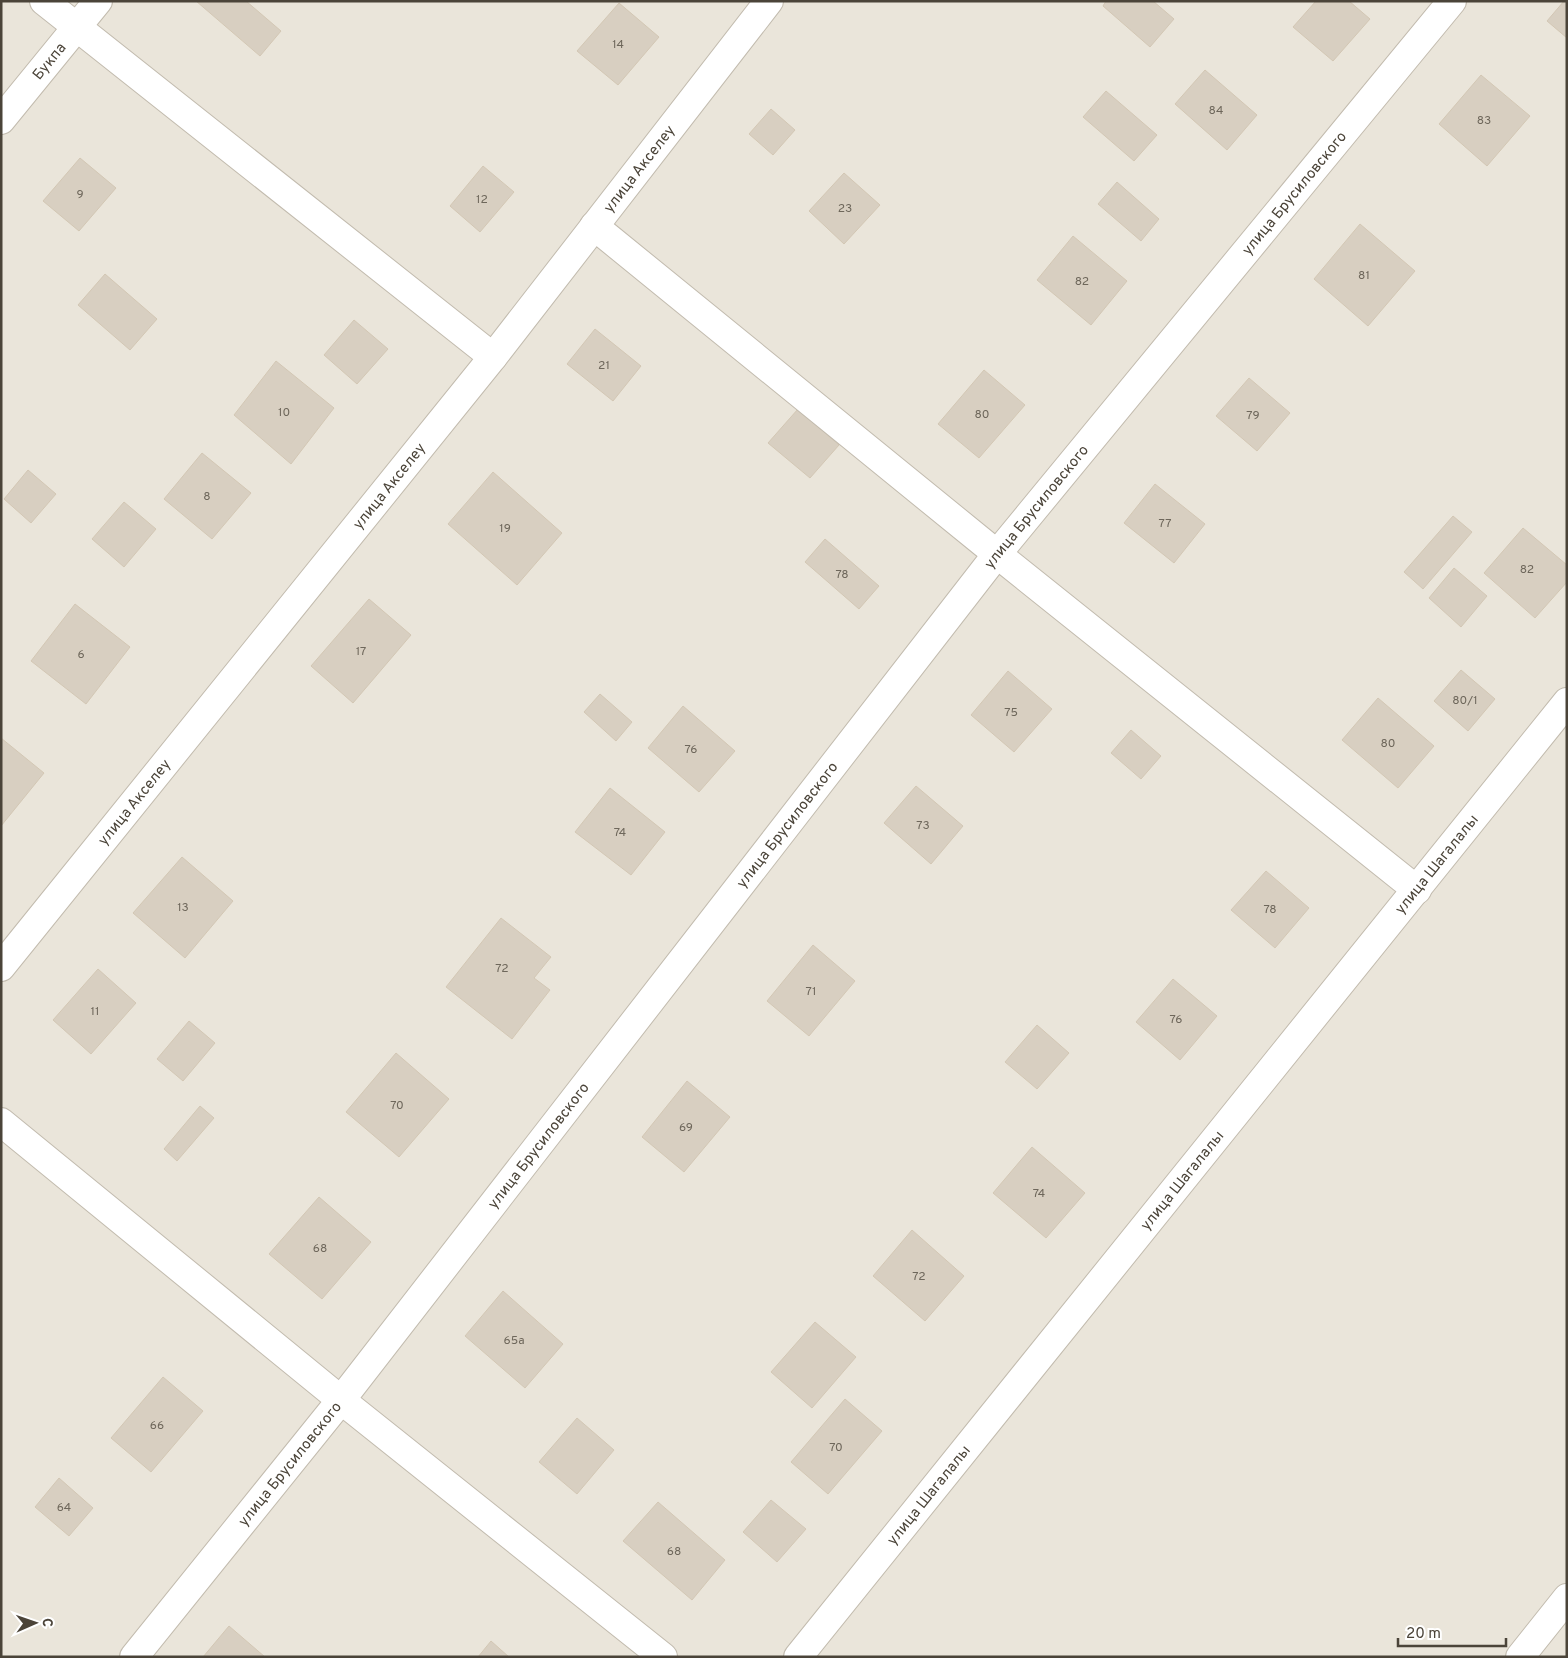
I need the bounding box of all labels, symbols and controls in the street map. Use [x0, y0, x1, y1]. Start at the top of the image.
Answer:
house number: 14 [612, 37, 624, 53]
street label: Букпа [29, 39, 71, 85]
house number: 84 [1209, 103, 1223, 119]
house number: 83 [1477, 113, 1491, 129]
street label: улица Акселеу [600, 122, 680, 217]
street label: улица Брусиловского [1239, 128, 1352, 260]
house number: 9 [76, 187, 84, 203]
house number: 12 [476, 192, 488, 208]
house number: 23 [838, 201, 852, 217]
house number: 81 [1358, 268, 1370, 284]
house number: 82 [1075, 274, 1089, 290]
house number: 21 [598, 358, 610, 374]
house number: 10 [278, 405, 290, 421]
house number: 80 [975, 407, 989, 423]
house number: 79 [1246, 408, 1260, 424]
street label: улица Акселеу [350, 440, 431, 534]
street label: улица Брусиловского [981, 442, 1094, 573]
house number: 8 [203, 489, 211, 505]
house number: 77 [1159, 516, 1171, 532]
house number: 19 [499, 521, 511, 537]
house number: 82 [1520, 562, 1534, 578]
house number: 78 [835, 567, 849, 583]
house number: 17 [356, 644, 366, 660]
house number: 6 [77, 647, 85, 663]
house number: 80/1 [1452, 693, 1478, 709]
house number: 75 [1004, 705, 1018, 721]
house number: 80 [1381, 736, 1395, 752]
house number: 76 [685, 742, 697, 758]
street label: улица Акселеу [95, 756, 176, 850]
street label: улица Брусиловского [733, 759, 843, 893]
street label: улица Шагалалы [1392, 811, 1484, 919]
house number: 73 [916, 818, 930, 834]
house number: 74 [614, 825, 626, 841]
house number: 13 [177, 900, 189, 916]
house number: 78 [1263, 902, 1277, 918]
house number: 72 [495, 961, 509, 977]
house number: 71 [806, 984, 816, 1000]
house number: 11 [91, 1004, 99, 1020]
house number: 76 [1170, 1012, 1182, 1028]
street label: улица Брусиловского [485, 1079, 594, 1213]
house number: 70 [390, 1098, 404, 1114]
house number: 69 [679, 1120, 693, 1136]
street label: улица Шагалалы [1137, 1127, 1229, 1235]
house number: 74 [1033, 1186, 1045, 1202]
house number: 68 [313, 1241, 327, 1257]
house number: 72 [912, 1269, 926, 1285]
house number: 65а [504, 1333, 524, 1349]
street label: улица Брусиловского [235, 1399, 347, 1531]
house number: 66 [150, 1418, 164, 1434]
house number: 70 [829, 1440, 843, 1456]
street label: улица Шагалалы [884, 1442, 976, 1550]
house number: 64 [57, 1500, 71, 1516]
house number: 68 [667, 1544, 681, 1560]
north arrow [10, 1598, 60, 1648]
scale bar [1398, 1616, 1506, 1648]
text: С [38, 1618, 55, 1627]
text: 20 m [1406, 1625, 1441, 1644]

